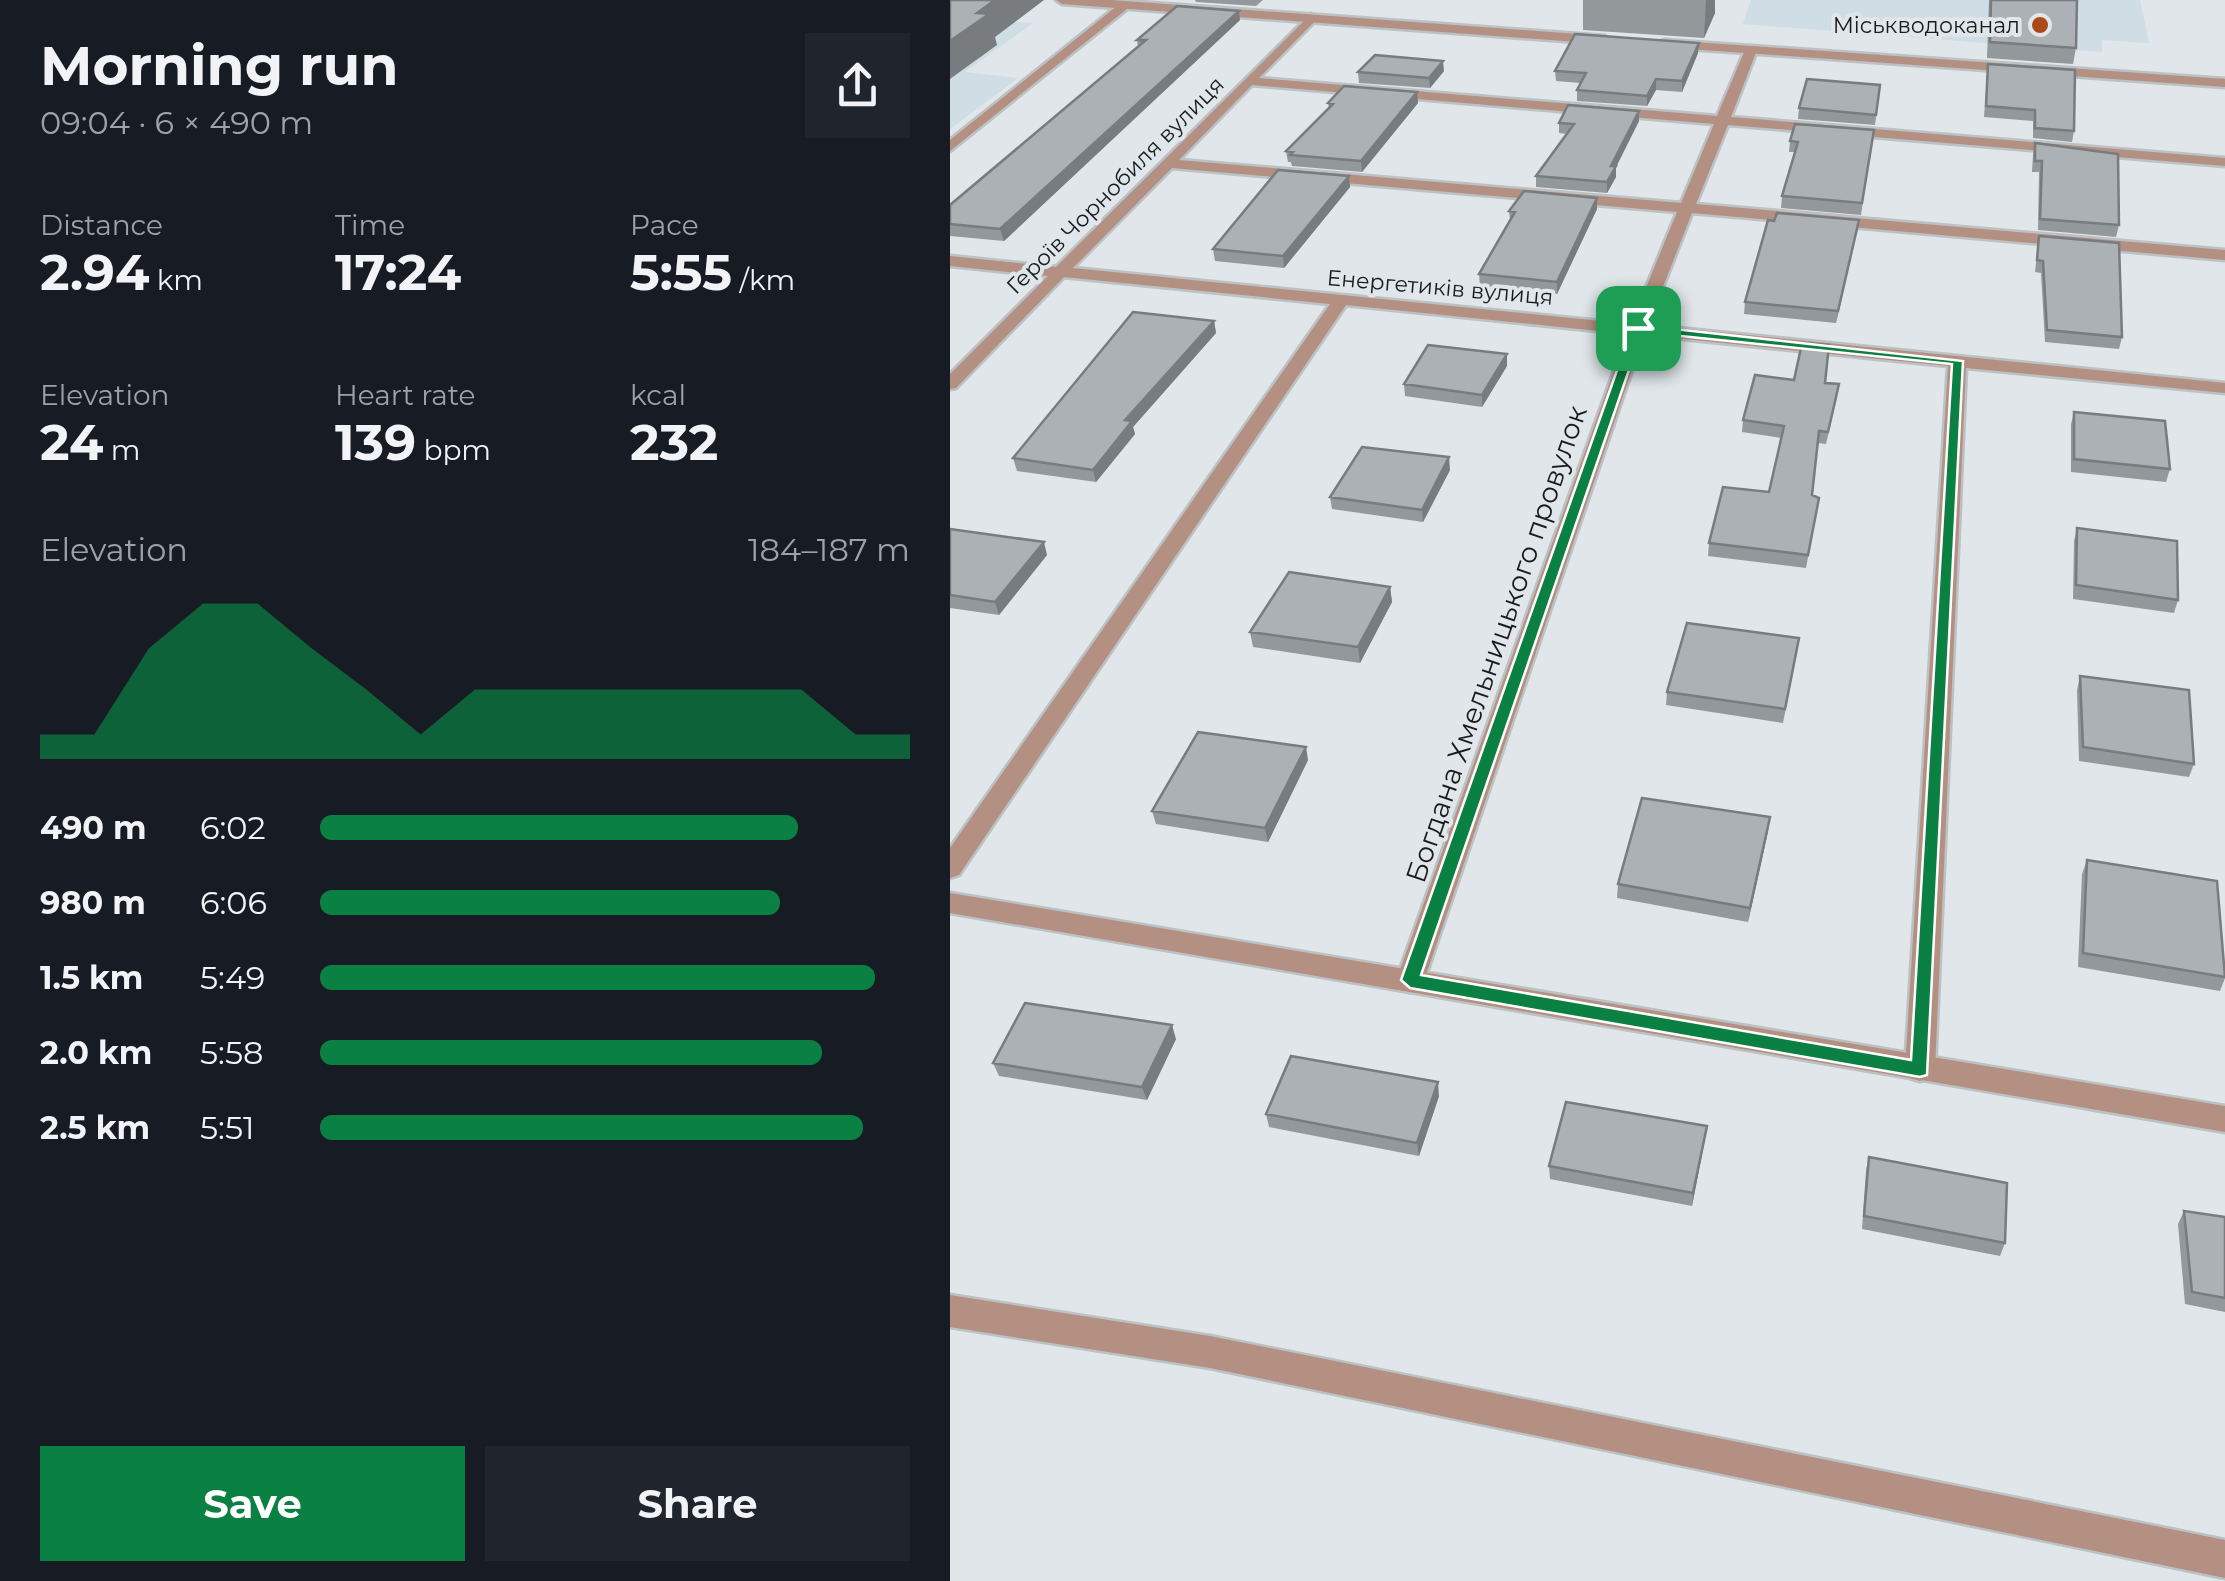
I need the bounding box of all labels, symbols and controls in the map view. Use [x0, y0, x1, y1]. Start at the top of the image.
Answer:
place label: Міськводоканал [1833, 12, 2020, 39]
marker: Міськводоканал [2029, 14, 2051, 36]
text: Morning run [40, 32, 398, 99]
button: share [805, 33, 910, 138]
street label: Героїв Чорнобиля вулиця [1001, 71, 1230, 300]
text: 09:04 · 6 × 490 m [40, 103, 313, 142]
text: Distance [40, 208, 163, 242]
text: Time [335, 208, 405, 242]
text: Pace [630, 208, 699, 242]
text: 2.94 [40, 242, 149, 303]
text: 17:24 [335, 242, 461, 303]
text: 5:55 [630, 242, 732, 303]
text: km [149, 263, 203, 297]
text: /km [732, 263, 795, 297]
street label: Енергетиків вулиця [1326, 264, 1554, 311]
pin [1596, 286, 1681, 371]
icon: arrive [1611, 301, 1666, 356]
text: Elevation [40, 378, 169, 412]
text: Heart rate [335, 378, 476, 412]
text: kcal [630, 378, 686, 412]
street label: Богдана Хмельницького провулок [1398, 401, 1594, 887]
text: 24 [40, 412, 103, 473]
text: 139 [335, 412, 416, 473]
text: 232 [630, 412, 718, 473]
text: m [103, 433, 140, 467]
text: bpm [416, 433, 491, 467]
text: Elevation [40, 530, 188, 569]
text: 184–187 m [748, 530, 910, 569]
text: 490 m [40, 808, 147, 847]
text: 6:02 [200, 808, 266, 847]
text: 980 m [40, 883, 146, 922]
text: 6:06 [200, 883, 267, 922]
text: 1.5 km [40, 958, 143, 997]
text: 5:49 [200, 958, 265, 997]
text: 2.0 km [40, 1033, 152, 1072]
text: 5:58 [200, 1033, 263, 1072]
text: 2.5 km [40, 1108, 150, 1147]
text: 5:51 [200, 1108, 255, 1147]
button: Save [40, 1446, 465, 1561]
button: Share [485, 1446, 910, 1561]

